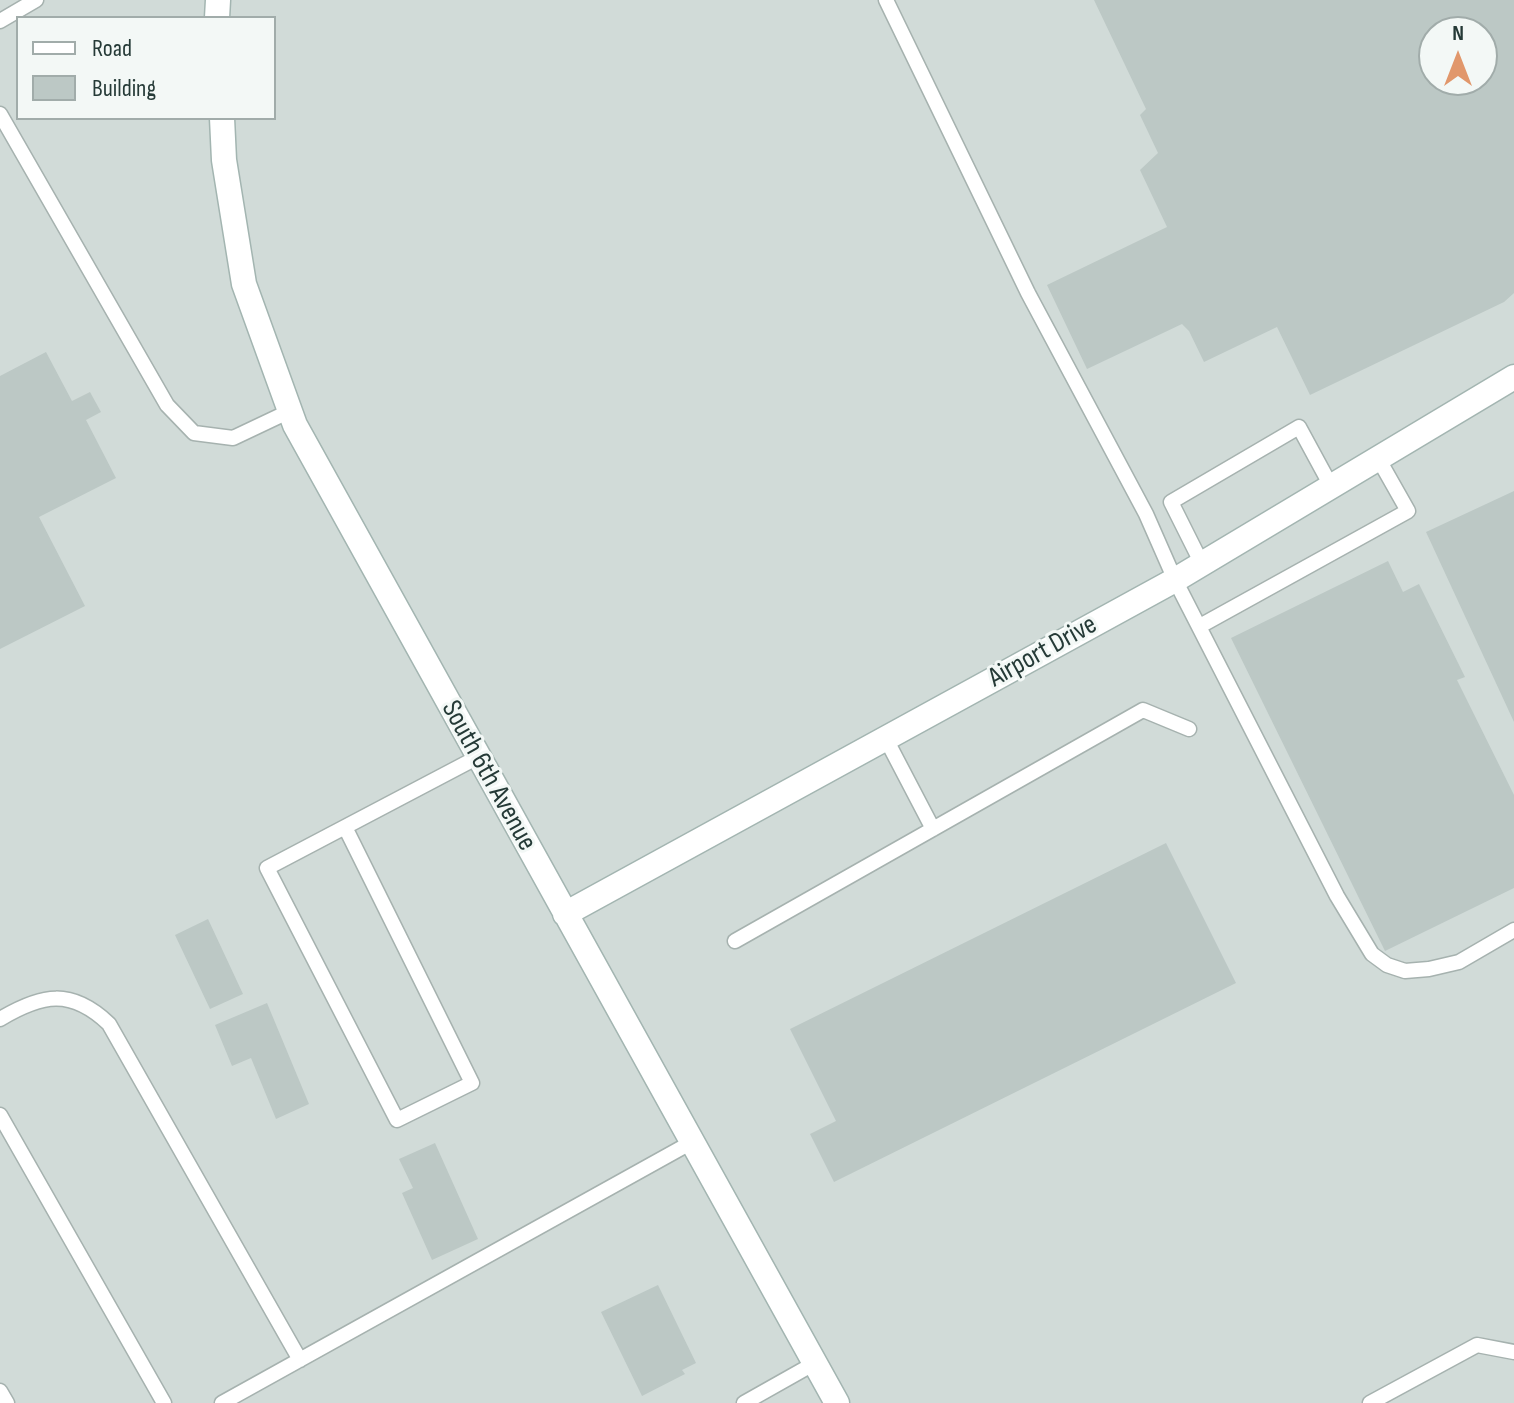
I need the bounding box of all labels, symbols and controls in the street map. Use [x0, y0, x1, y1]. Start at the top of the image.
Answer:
legend [16, 16, 276, 120]
north arrow [1418, 16, 1498, 96]
text: N [1452, 20, 1464, 47]
text: Road [92, 34, 132, 63]
text: Building [92, 74, 156, 103]
street label: Airport Drive [983, 609, 1103, 695]
street label: South 6th Avenue [433, 695, 543, 857]

